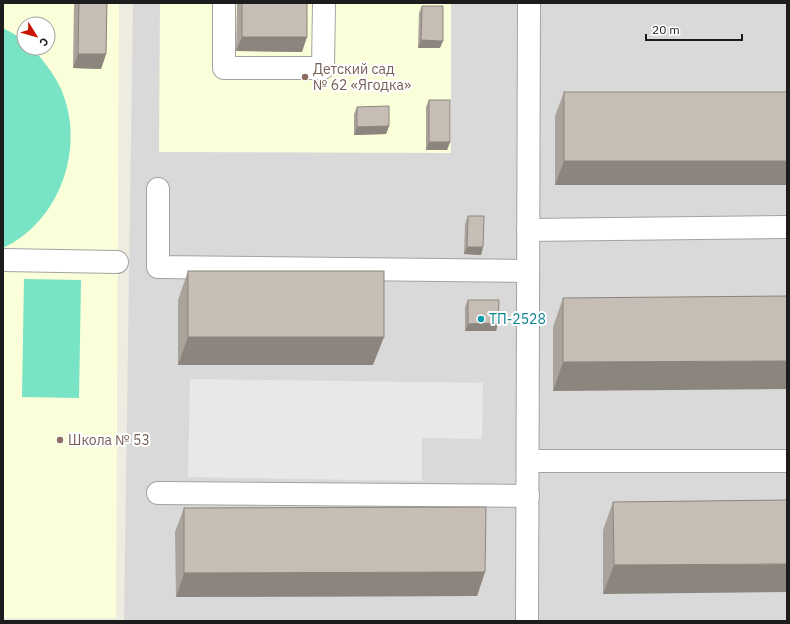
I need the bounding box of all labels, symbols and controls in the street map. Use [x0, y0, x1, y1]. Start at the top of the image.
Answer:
north arrow [16, 16, 56, 56]
scale bar [646, 16, 742, 42]
text: 20 m [652, 22, 680, 37]
text: С [36, 35, 52, 49]
place label: Детский сад № 62 «Ягодка» [313, 60, 411, 94]
marker: Детский сад № 62 «Ягодка» [300, 72, 310, 82]
place label: ТП-2528 [489, 310, 546, 328]
marker: ТП-2528 [476, 314, 486, 324]
place label: Школа № 53 [68, 431, 150, 449]
marker: Школа № 53 [55, 435, 65, 445]

